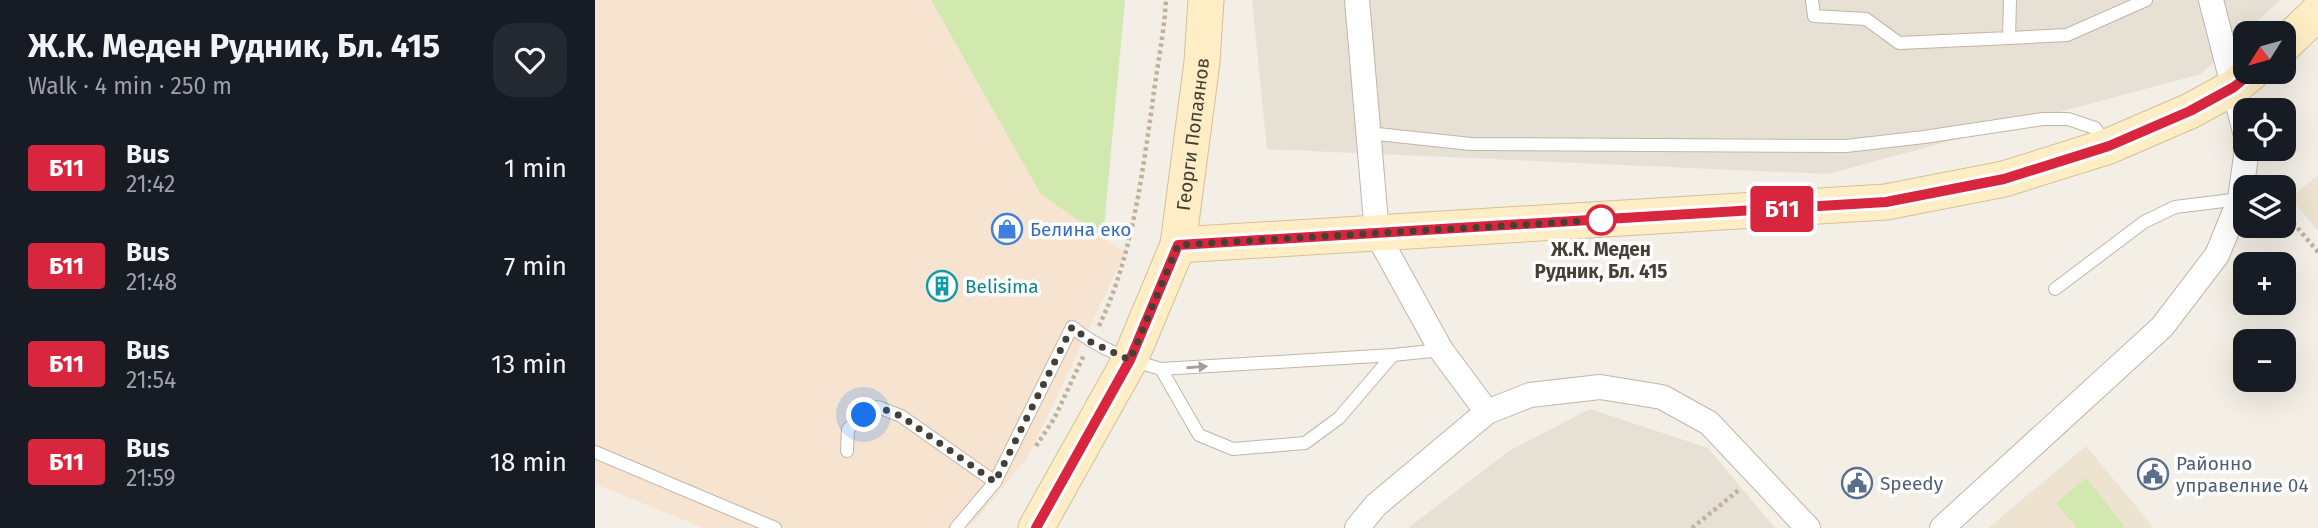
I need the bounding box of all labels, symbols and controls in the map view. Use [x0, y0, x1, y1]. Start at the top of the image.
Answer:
north arrow [2233, 21, 2296, 84]
map controls [2233, 21, 2296, 392]
button: heart [493, 23, 567, 97]
text: Ж.К. Меден Рудник, Бл. 415 [28, 26, 440, 66]
street label: Георги Попаянов [1172, 56, 1214, 212]
text: Walk · 4 min · 250 m [28, 72, 232, 100]
button: locate [2233, 98, 2296, 161]
text: Bus [126, 139, 169, 170]
text: 1 min [504, 153, 567, 184]
text: Б11 [49, 154, 84, 182]
text: 21:42 [126, 170, 175, 198]
button: layers [2233, 175, 2296, 238]
line badge: Б11 [1742, 186, 1822, 232]
text: Б11 [1764, 195, 1800, 223]
marker: Ж.К. Меден Рудник, Бл. 415 [1586, 205, 1616, 235]
shop icon: Белина еко [990, 212, 1024, 246]
place label: Белина еко [1030, 218, 1131, 241]
text: Bus [126, 237, 169, 268]
place label: Ж.К. Меден Рудник, Бл. 415 [1535, 238, 1667, 283]
text: 7 min [504, 251, 567, 282]
text: Б11 [49, 252, 84, 280]
button: + [2233, 252, 2296, 315]
text: 21:48 [126, 268, 177, 296]
building icon: Belisima [925, 269, 959, 303]
place label: Belisima [965, 275, 1039, 298]
button: − [2233, 329, 2296, 392]
text: Bus [126, 335, 169, 366]
text: 13 min [491, 349, 567, 380]
text: Б11 [49, 350, 84, 378]
one-way arrow [1187, 361, 1209, 372]
text: 21:54 [126, 366, 176, 394]
your location [846, 397, 881, 432]
text: Bus [126, 433, 169, 464]
text: 18 min [490, 447, 567, 478]
text: Б11 [49, 448, 84, 476]
place label: Районно управелние 04 [2176, 452, 2309, 497]
public building icon: Районно управелние 04 [2136, 457, 2170, 491]
text: 21:59 [126, 464, 176, 492]
public building icon: Speedy [1840, 466, 1874, 500]
place label: Speedy [1880, 472, 1944, 495]

